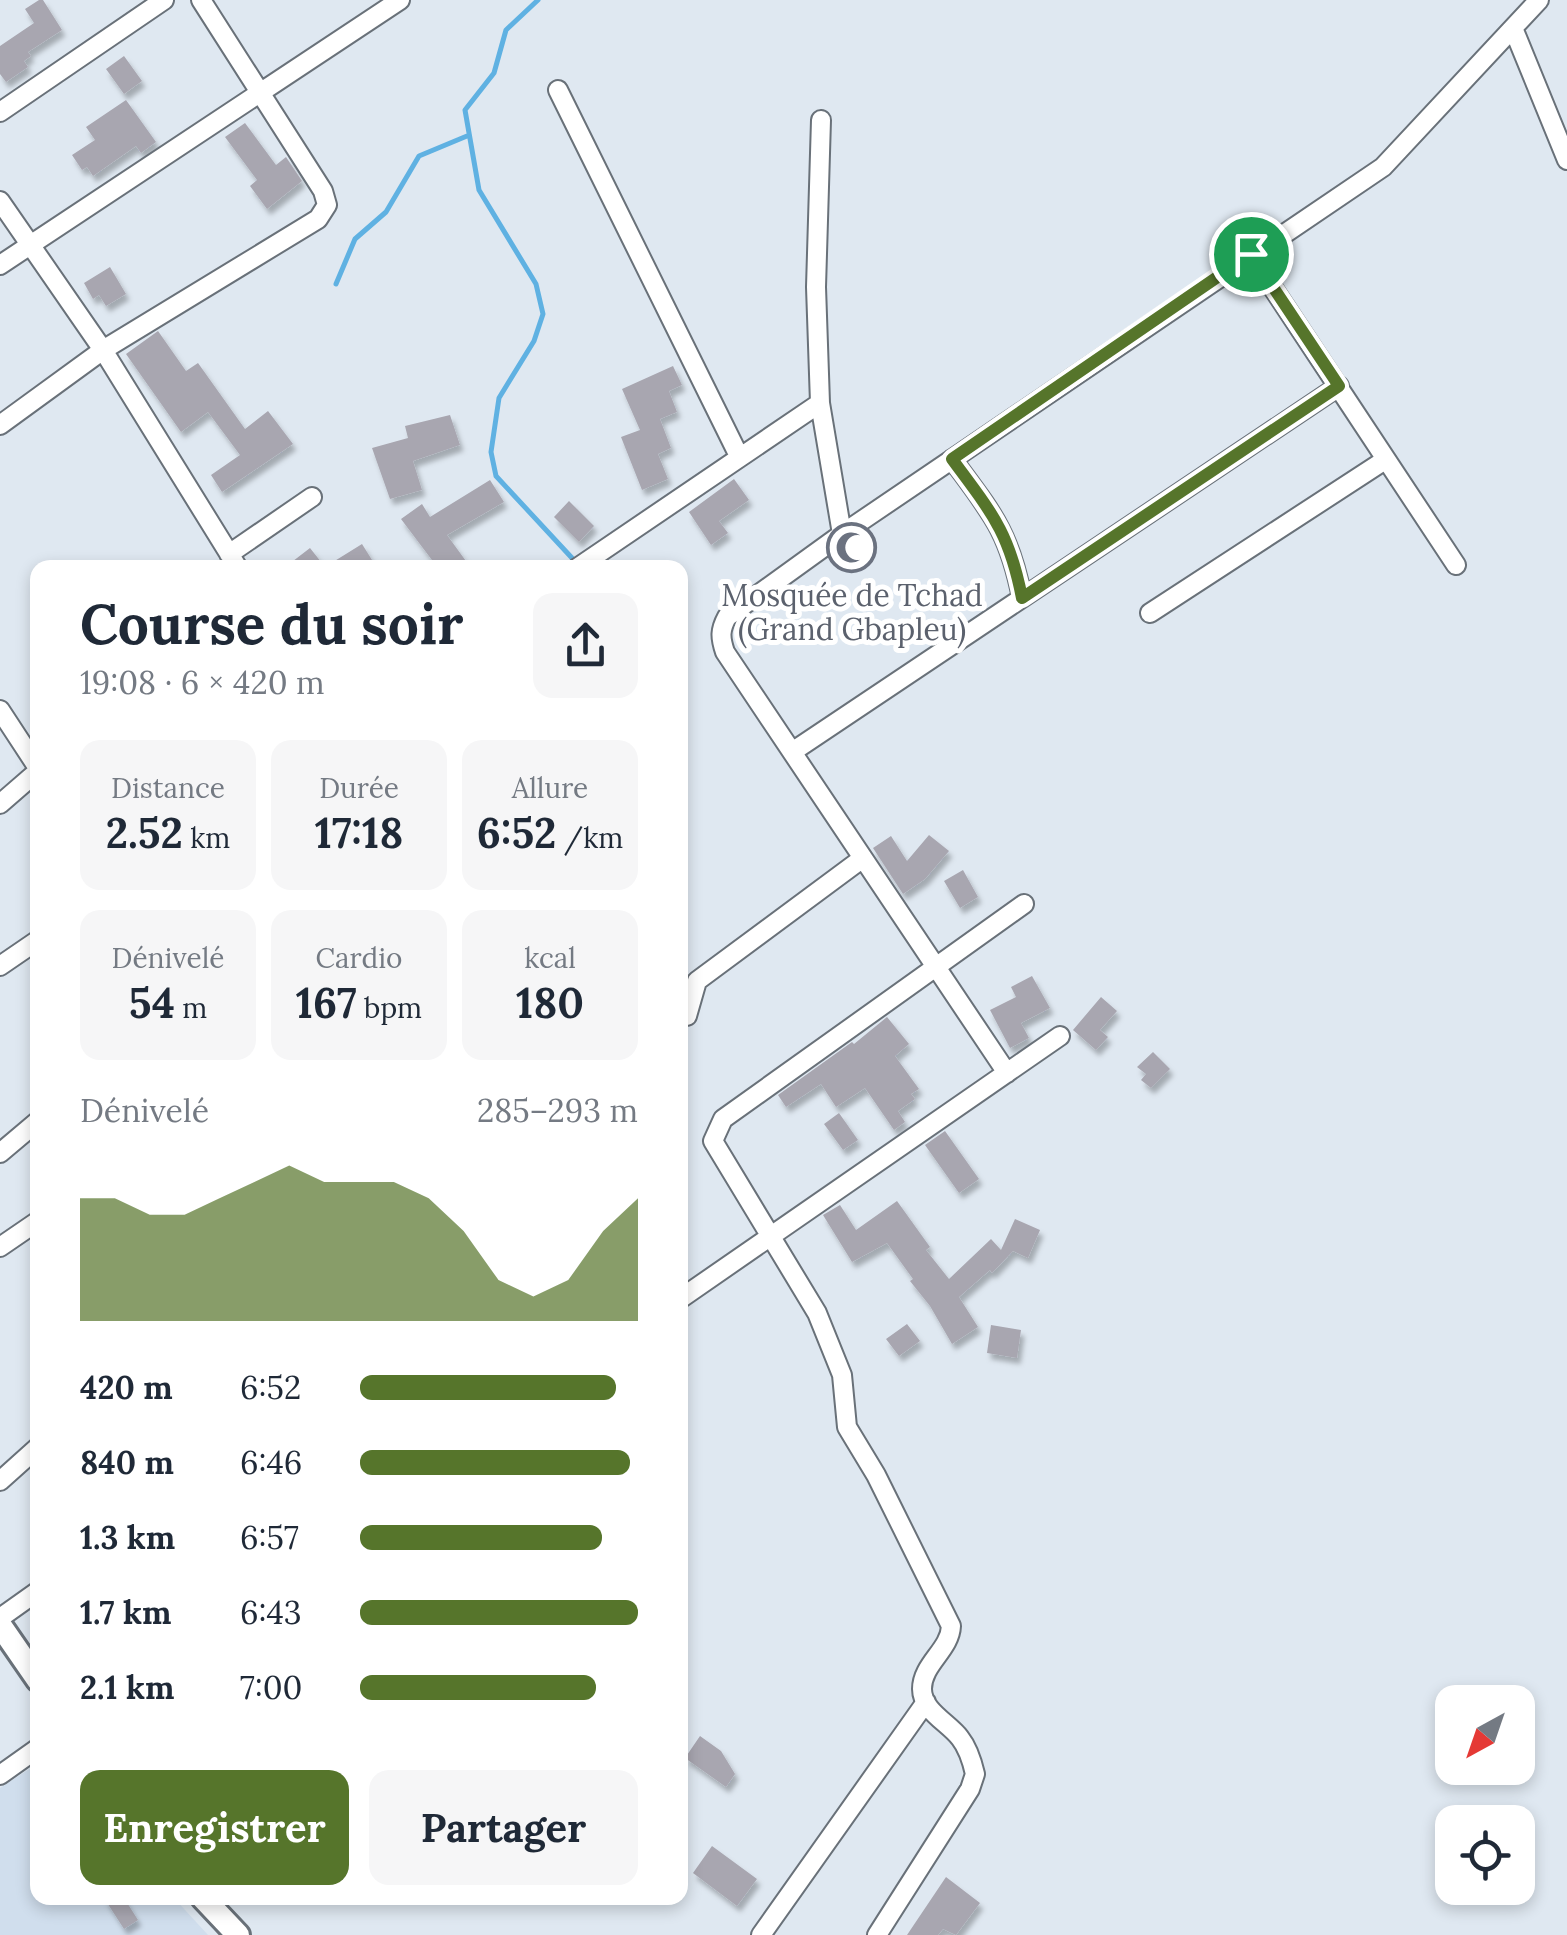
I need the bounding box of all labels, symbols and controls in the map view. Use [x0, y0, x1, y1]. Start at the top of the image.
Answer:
pin [1209, 212, 1294, 297]
icon: arrive [1224, 227, 1279, 282]
mosque icon: Mosquée de Tchad (Grand Gbapleu) [826, 521, 878, 573]
place label: Mosquée de Tchad (Grand Gbapleu) [721, 576, 983, 649]
text: Course du soir [80, 589, 463, 659]
button: share [533, 593, 638, 698]
text: 19:08 · 6 × 420 m [80, 662, 325, 703]
text: Distance [111, 770, 225, 806]
text: Durée [319, 770, 399, 806]
text: Allure [512, 770, 588, 806]
text: 2.52 [106, 806, 183, 860]
text: 17:18 [315, 806, 403, 860]
text: 6:52 [477, 806, 556, 860]
text: km [183, 820, 230, 856]
text: /km [556, 820, 623, 856]
text: Dénivelé [112, 940, 224, 976]
text: Cardio [316, 940, 402, 976]
text: kcal [524, 940, 576, 976]
text: 54 [129, 976, 175, 1030]
text: 167 [296, 976, 357, 1030]
text: 180 [516, 976, 584, 1030]
text: m [175, 990, 207, 1026]
text: bpm [357, 990, 422, 1026]
text: Dénivelé [80, 1090, 209, 1131]
text: 285–293 m [477, 1090, 638, 1131]
text: 420 m [80, 1367, 173, 1408]
text: 6:52 [240, 1367, 301, 1408]
text: 840 m [80, 1442, 174, 1483]
text: 6:46 [240, 1442, 302, 1483]
text: 1.3 km [80, 1517, 175, 1558]
text: 6:57 [240, 1517, 299, 1558]
text: 1.7 km [80, 1592, 171, 1633]
text: 6:43 [240, 1592, 302, 1633]
text: 2.1 km [80, 1667, 174, 1708]
text: 7:00 [240, 1667, 303, 1708]
north arrow [1435, 1685, 1535, 1785]
map controls [1435, 1685, 1535, 1905]
button: Enregistrer [80, 1770, 349, 1885]
button: Partager [369, 1770, 638, 1885]
button: locate [1435, 1805, 1535, 1905]

